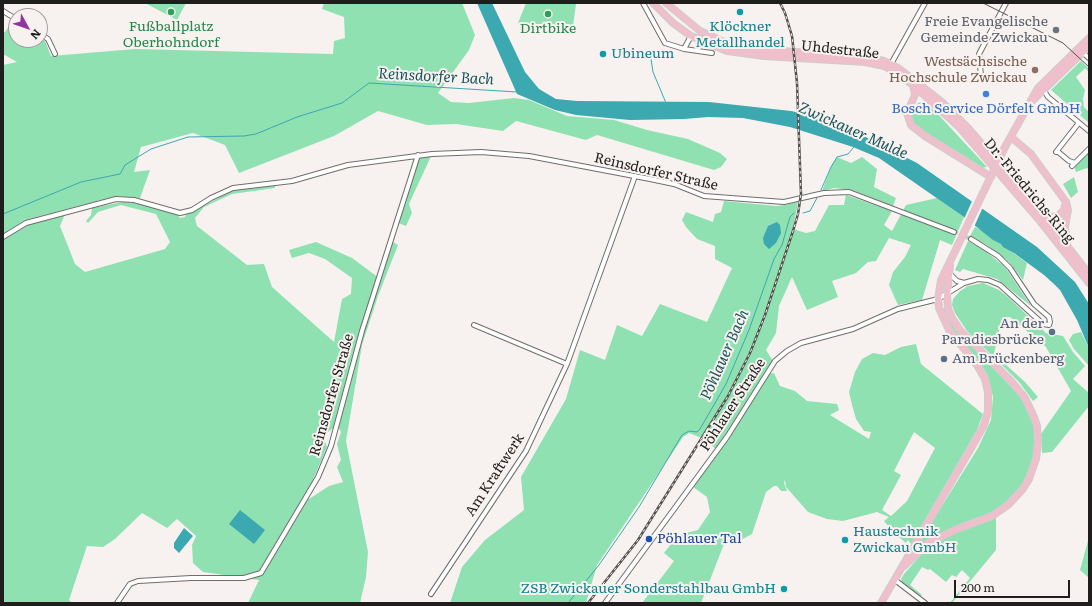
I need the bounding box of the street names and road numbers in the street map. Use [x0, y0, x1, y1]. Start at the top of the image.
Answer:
street label: Uhdestraße [800, 38, 880, 62]
street label: Dr.-Friedrichs-Ring [980, 135, 1078, 247]
street label: Reinsdorfer Straße [592, 150, 720, 194]
street label: Reinsdorfer Straße [306, 332, 358, 458]
street label: Pöhlauer Straße [697, 355, 769, 455]
street label: Am Kraftwerk [462, 430, 528, 520]

